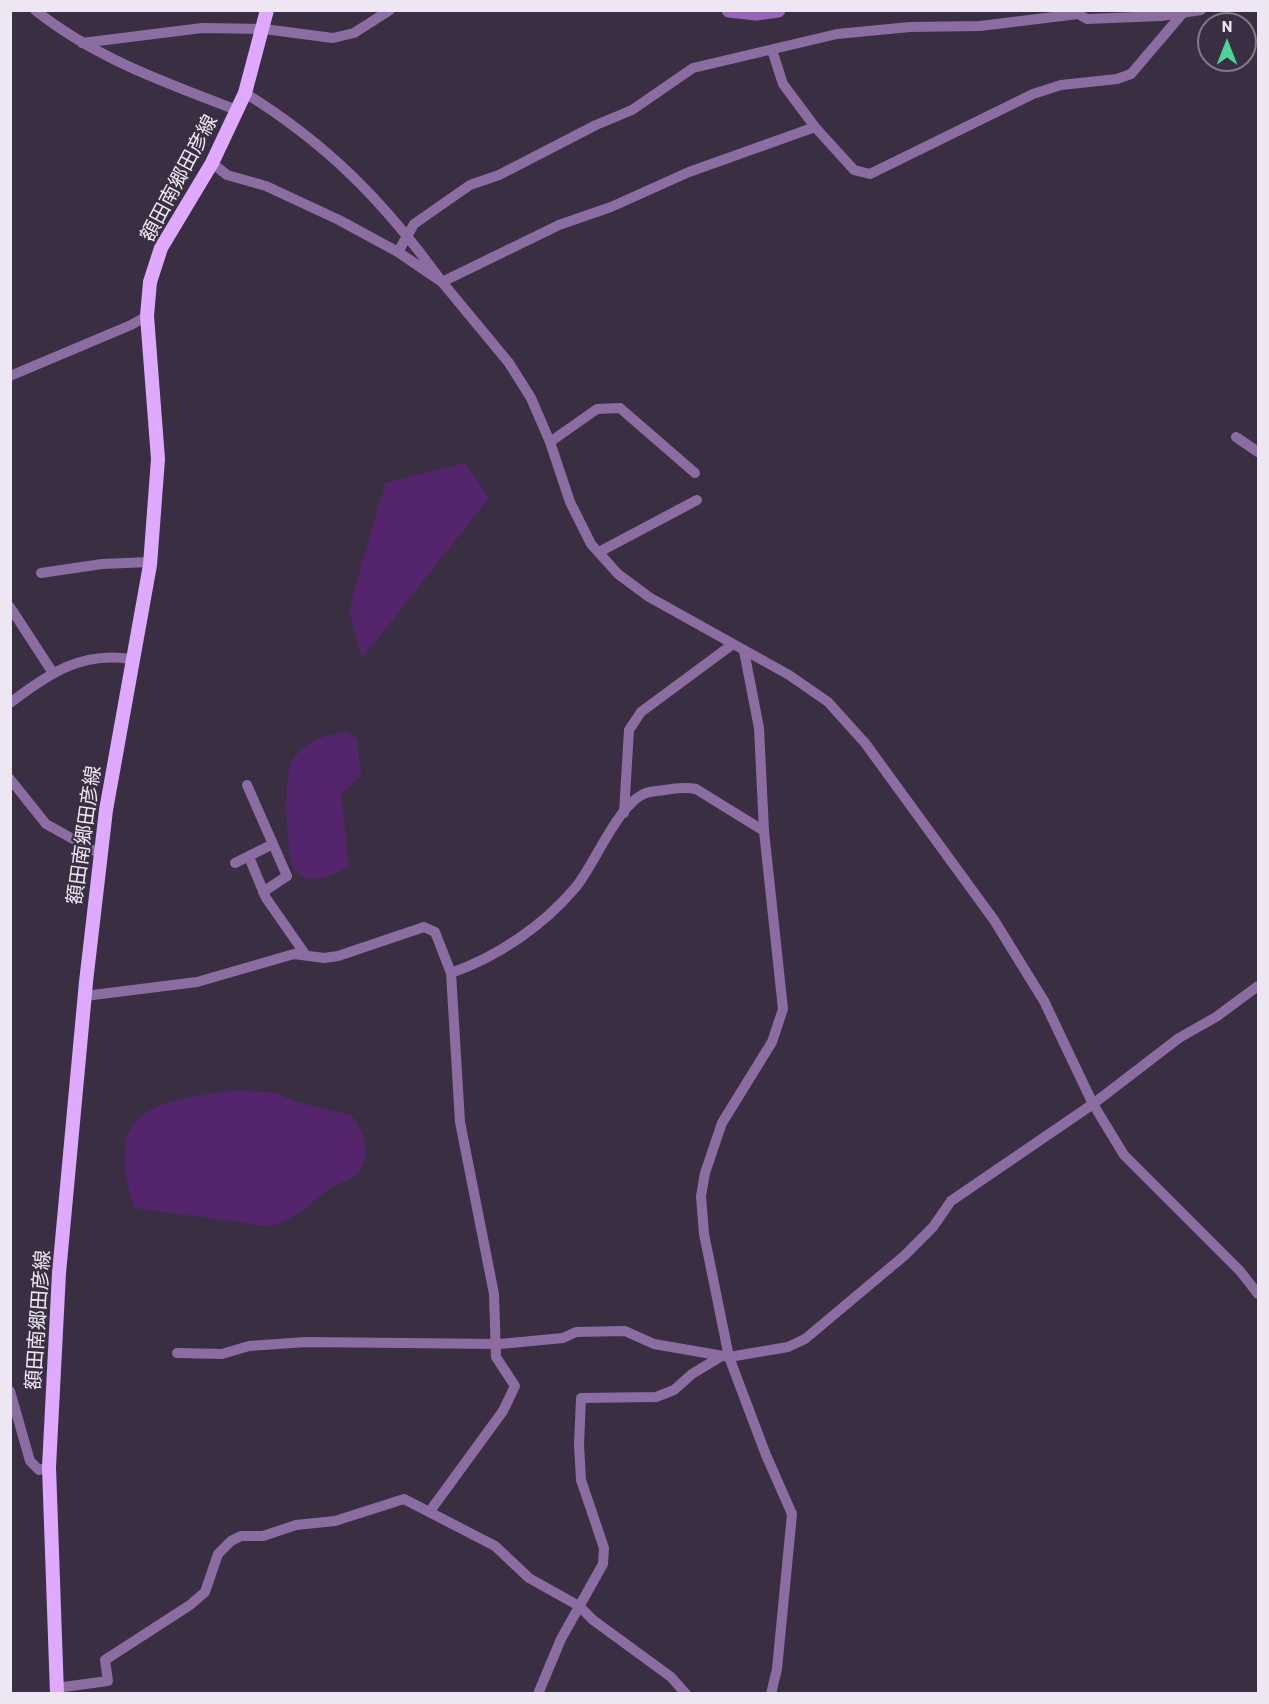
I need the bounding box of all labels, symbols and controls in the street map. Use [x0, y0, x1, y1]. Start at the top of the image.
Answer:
north arrow [1197, 12, 1257, 72]
text: N [1222, 16, 1232, 35]
street label: 額田南郷田彦線 [136, 111, 222, 245]
street label: 額田南郷田彦線 [62, 764, 106, 906]
street label: 額田南郷田彦線 [21, 1249, 55, 1391]

